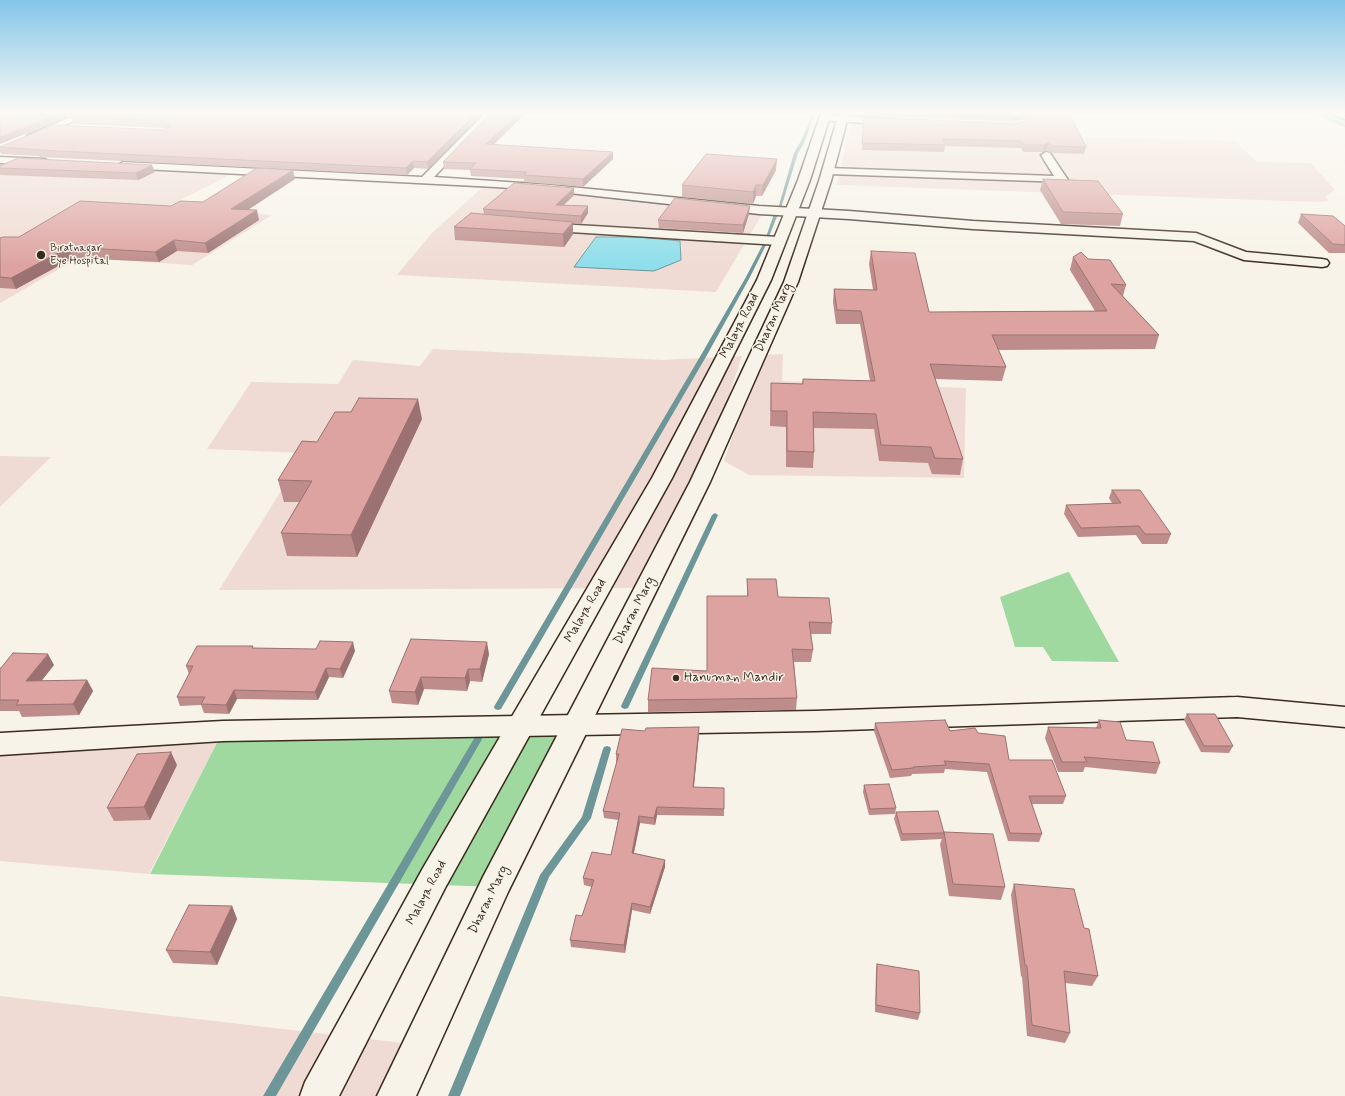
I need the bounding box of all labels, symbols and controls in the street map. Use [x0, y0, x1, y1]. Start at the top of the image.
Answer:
place label: Biratnagar Eye Hospital [50, 242, 109, 268]
marker: Biratnagar Eye Hospital [35, 249, 47, 261]
street label: Dharan Marg [752, 281, 796, 355]
street label: Malaya Road [717, 291, 763, 361]
street label: Dharan Marg [611, 574, 659, 648]
street label: Malaya Road [562, 576, 610, 646]
place label: Hanuman Mandir [684, 670, 784, 686]
marker: Hanuman Mandir [671, 673, 681, 683]
street label: Malaya Road [403, 858, 451, 928]
street label: Dharan Marg [466, 863, 512, 937]

